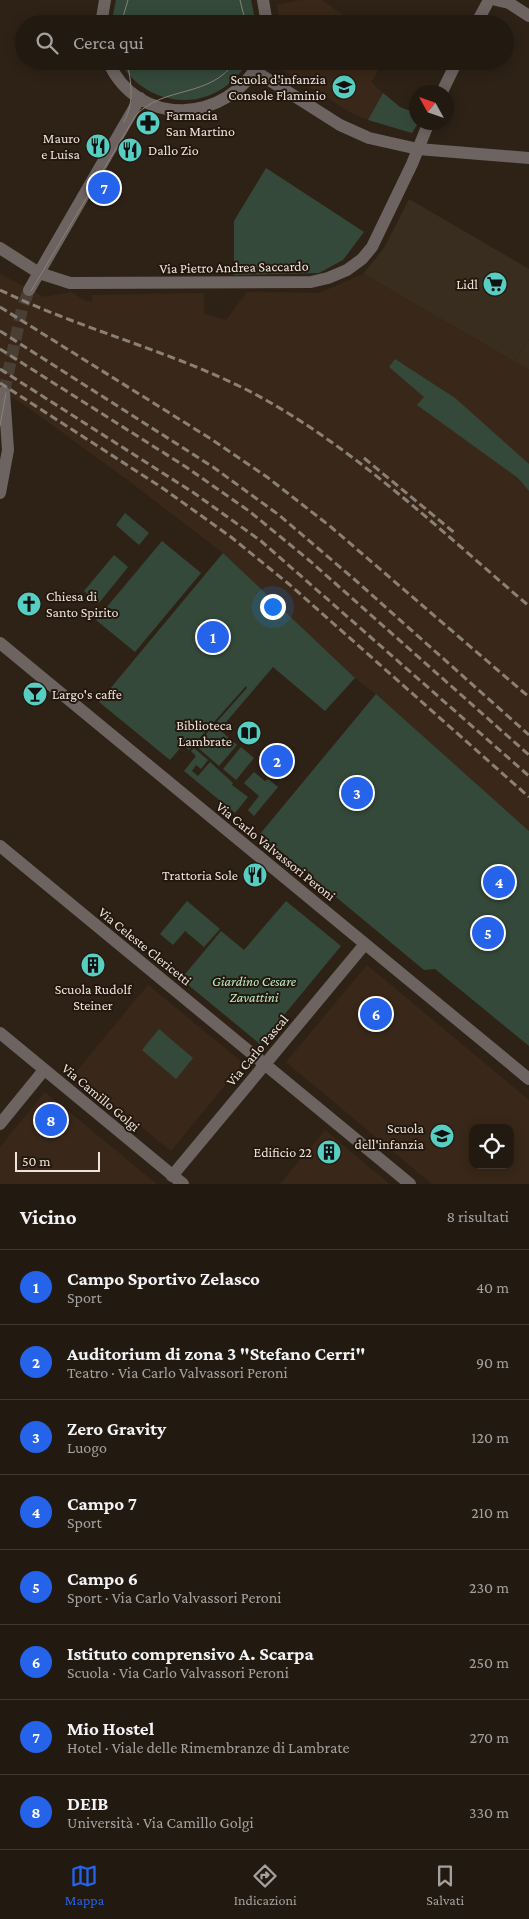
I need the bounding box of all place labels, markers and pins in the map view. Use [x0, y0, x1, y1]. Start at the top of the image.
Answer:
place label: Scuola d'infanzia Console Flaminio [228, 71, 327, 103]
school or university icon: Scuola d'infanzia Console Flaminio [331, 74, 357, 100]
place label: Farmacia San Martino [166, 107, 235, 139]
pharmacy icon: Farmacia San Martino [135, 110, 161, 136]
place label: Mauro e Luisa [41, 130, 81, 162]
restaurant icon: Mauro e Luisa [85, 133, 111, 159]
restaurant icon: Dallo Zio [117, 137, 143, 163]
place label: Dallo Zio [148, 142, 199, 158]
pin: 7 [88, 169, 120, 207]
supermarket icon: Lidl [482, 271, 508, 297]
place label: Lidl [456, 276, 478, 292]
place label: Chiesa di Santo Spirito [46, 588, 118, 620]
church icon: Chiesa di Santo Spirito [16, 591, 42, 617]
pin: 1 [197, 618, 229, 656]
bar icon: Largo's caffe [22, 681, 48, 707]
place label: Largo's caffe [52, 686, 122, 702]
place label: Biblioteca Lambrate [176, 717, 233, 749]
library icon: Biblioteca Lambrate [236, 720, 262, 746]
pin: 2 [261, 742, 293, 780]
pin: 3 [341, 774, 373, 812]
restaurant icon: Trattoria Sole [242, 862, 268, 888]
pin: 4 [483, 863, 515, 901]
place label: Trattoria Sole [162, 867, 238, 883]
pin: 5 [472, 914, 504, 952]
building icon: Scuola Rudolf Steiner [80, 952, 106, 978]
place label: Scuola Rudolf Steiner [55, 981, 132, 1013]
pin: 6 [360, 995, 392, 1033]
pin: 8 [35, 1101, 67, 1139]
place label: Scuola dell'infanzia [355, 1120, 425, 1152]
school or university icon: Scuola dell'infanzia [429, 1123, 455, 1149]
building icon: Edificio 22 [316, 1139, 342, 1165]
place label: Edificio 22 [254, 1144, 312, 1160]

